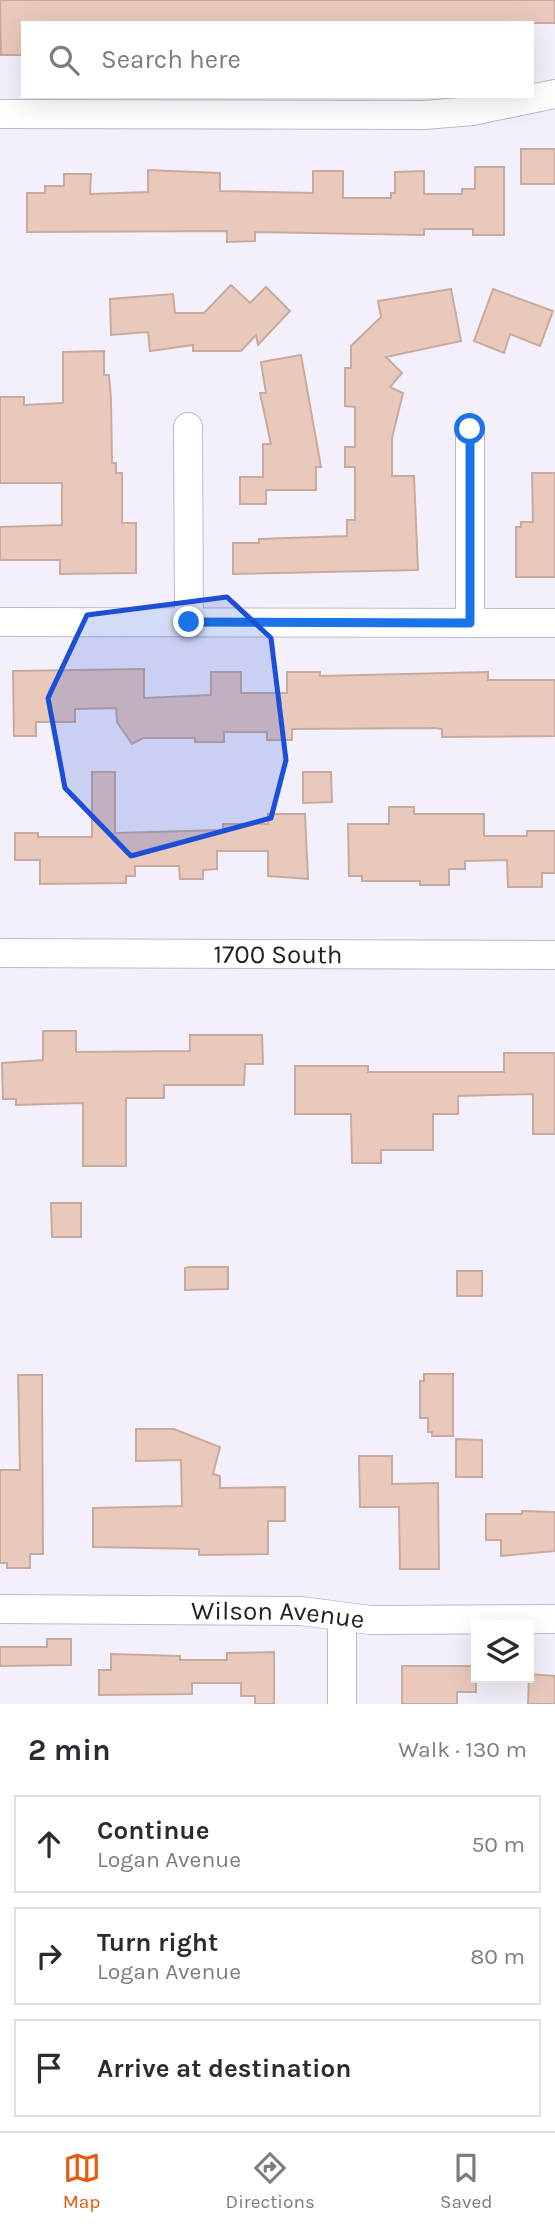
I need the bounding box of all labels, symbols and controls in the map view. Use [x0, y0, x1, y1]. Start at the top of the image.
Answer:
search box [21, 21, 534, 98]
icon: search [45, 41, 83, 79]
text: Search here [101, 44, 241, 75]
route start [454, 413, 485, 444]
route end [173, 606, 204, 637]
street label: 1700 South [213, 939, 343, 970]
street label: Wilson Avenue [191, 1595, 366, 1635]
map controls [471, 1620, 534, 1683]
button: layers [471, 1620, 534, 1683]
text: 2 min [28, 1732, 111, 1768]
text: Walk · 130 m [398, 1736, 527, 1763]
text: Continue [97, 1815, 209, 1846]
icon: ahead [30, 1825, 68, 1863]
text: 50 m [471, 1831, 525, 1858]
text: Logan Avenue [97, 1846, 241, 1873]
text: Turn right [97, 1927, 218, 1958]
icon: right [30, 1937, 68, 1975]
text: 80 m [470, 1943, 525, 1970]
text: Logan Avenue [97, 1958, 241, 1985]
icon: arrive [30, 2049, 68, 2087]
text: Arrive at destination [97, 2053, 351, 2084]
tab: Map [63, 2149, 101, 2213]
tab: Directions [226, 2149, 315, 2213]
tab: Saved [440, 2149, 492, 2213]

